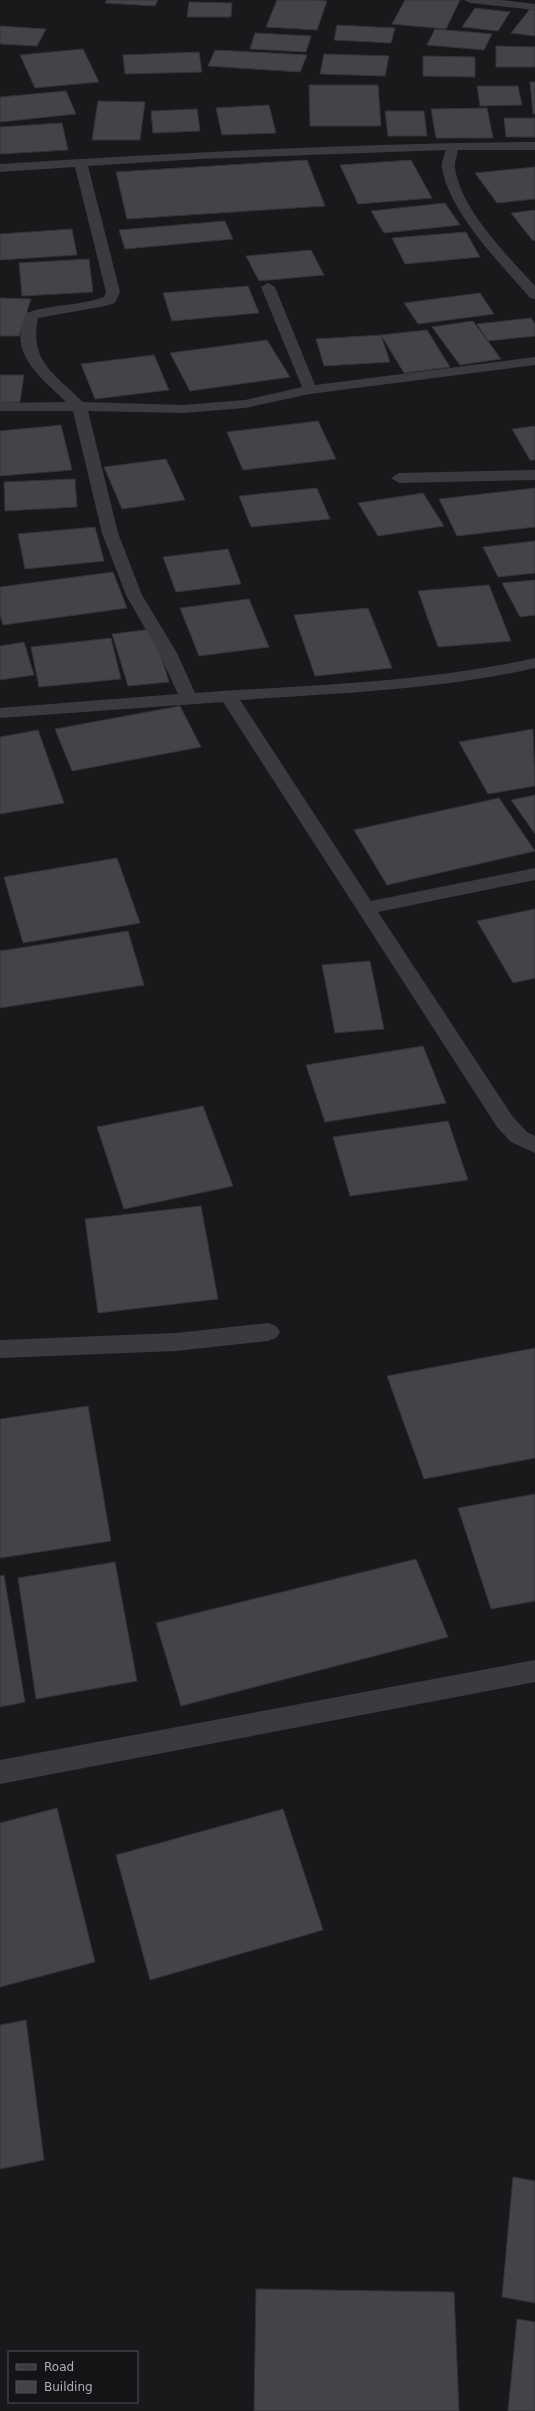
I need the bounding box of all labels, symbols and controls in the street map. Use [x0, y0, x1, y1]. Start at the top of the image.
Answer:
legend [8, 2351, 138, 2403]
text: Road [44, 2360, 74, 2374]
text: Building [44, 2380, 93, 2394]

